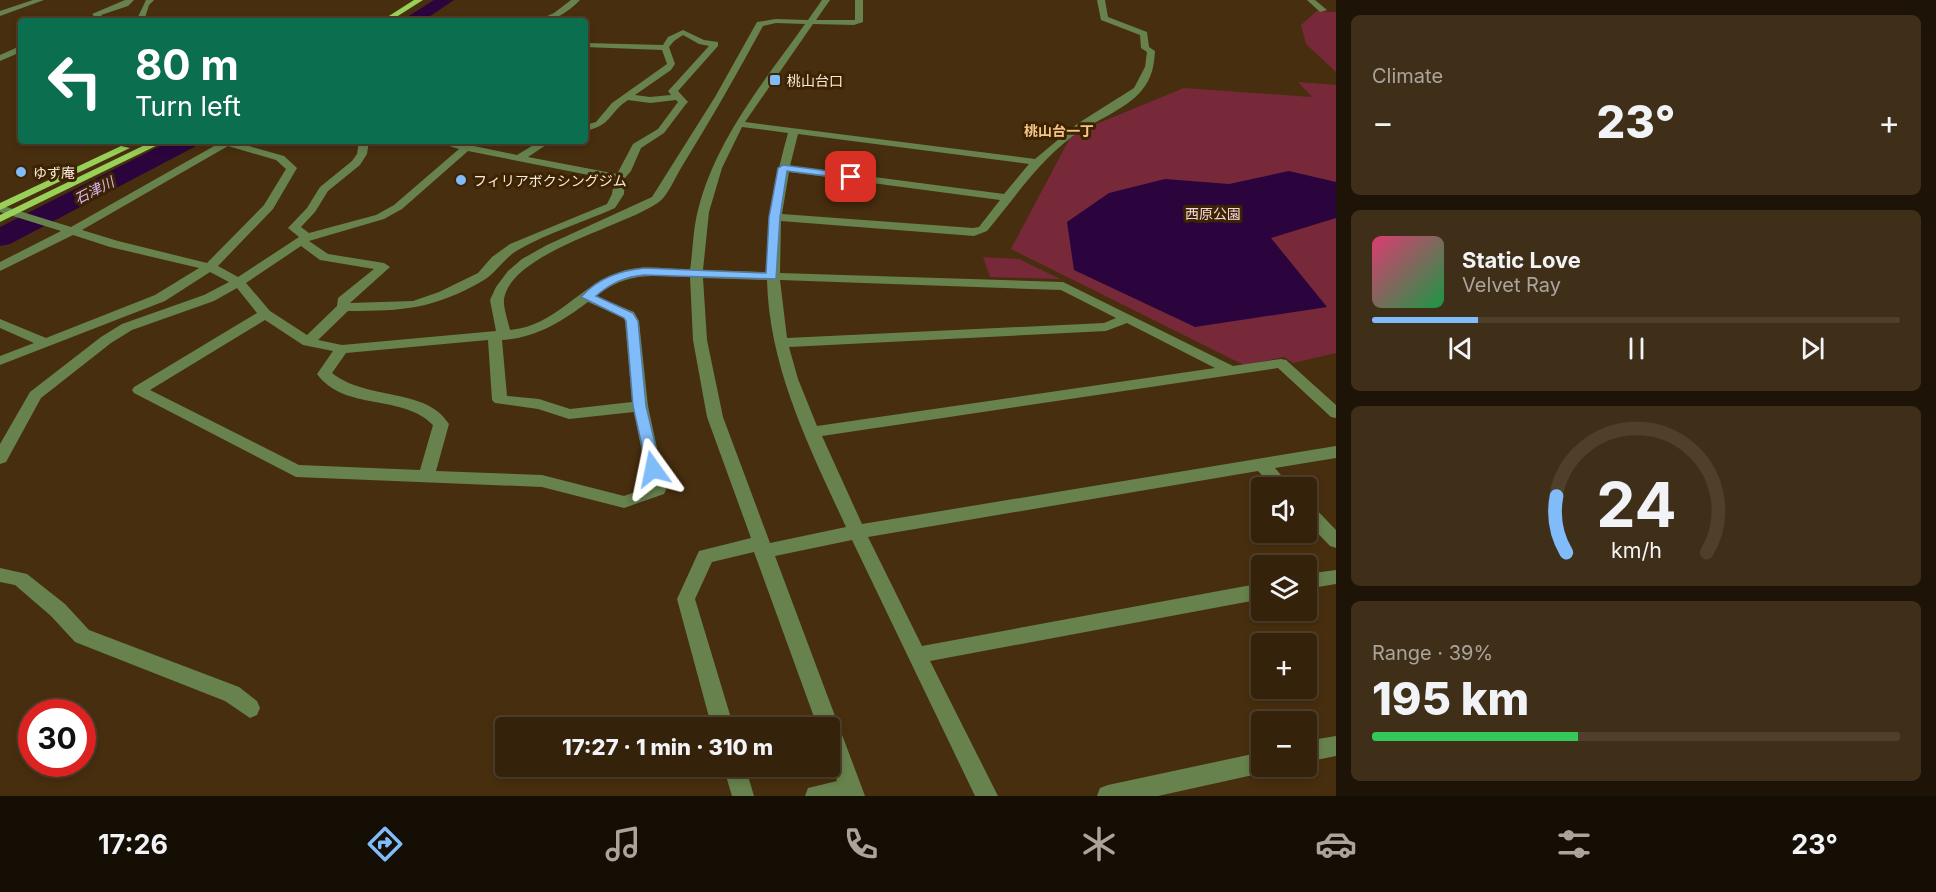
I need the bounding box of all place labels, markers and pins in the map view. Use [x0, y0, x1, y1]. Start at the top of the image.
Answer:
place label: 桃山台口 [787, 72, 843, 89]
marker: 桃山台口 [768, 73, 782, 87]
pin [825, 151, 876, 202]
place label: ゆず庵 [33, 164, 75, 181]
marker: ゆず庵 [14, 165, 28, 179]
place label: フィリアボクシングジム [473, 172, 627, 189]
marker: フィリアボクシングジム [454, 173, 468, 187]

